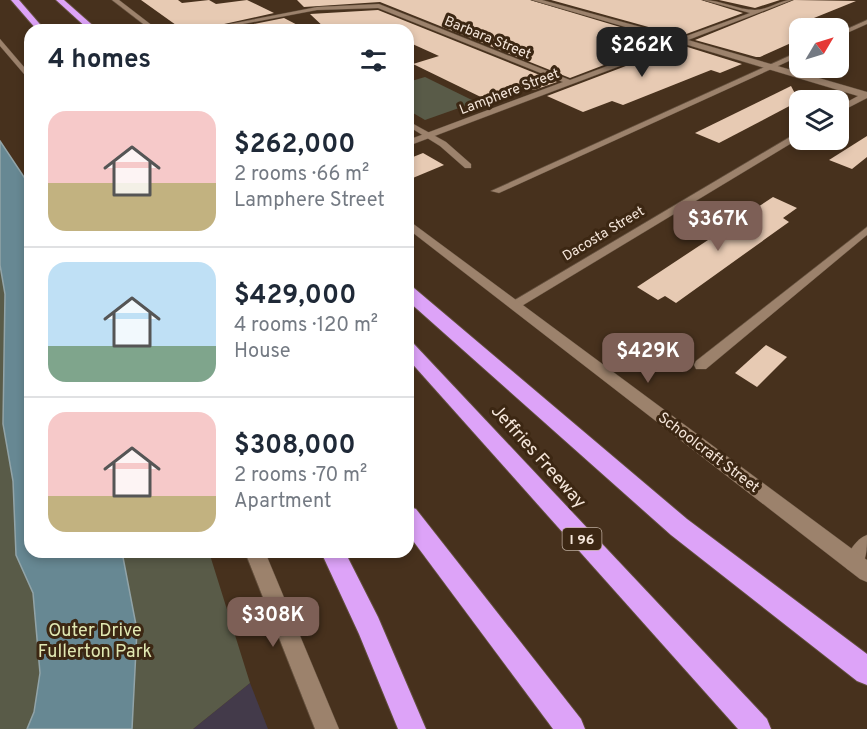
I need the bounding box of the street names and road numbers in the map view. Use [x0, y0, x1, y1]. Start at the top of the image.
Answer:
street label: Barbara Street [442, 13, 533, 64]
street label: Lamphere Street [457, 66, 562, 119]
street label: Dacosta Street [560, 203, 648, 265]
street label: Jeffries Freeway [485, 400, 591, 514]
street label: Schoolcraft Street [654, 409, 763, 498]
road number: I 96 [562, 528, 602, 550]

